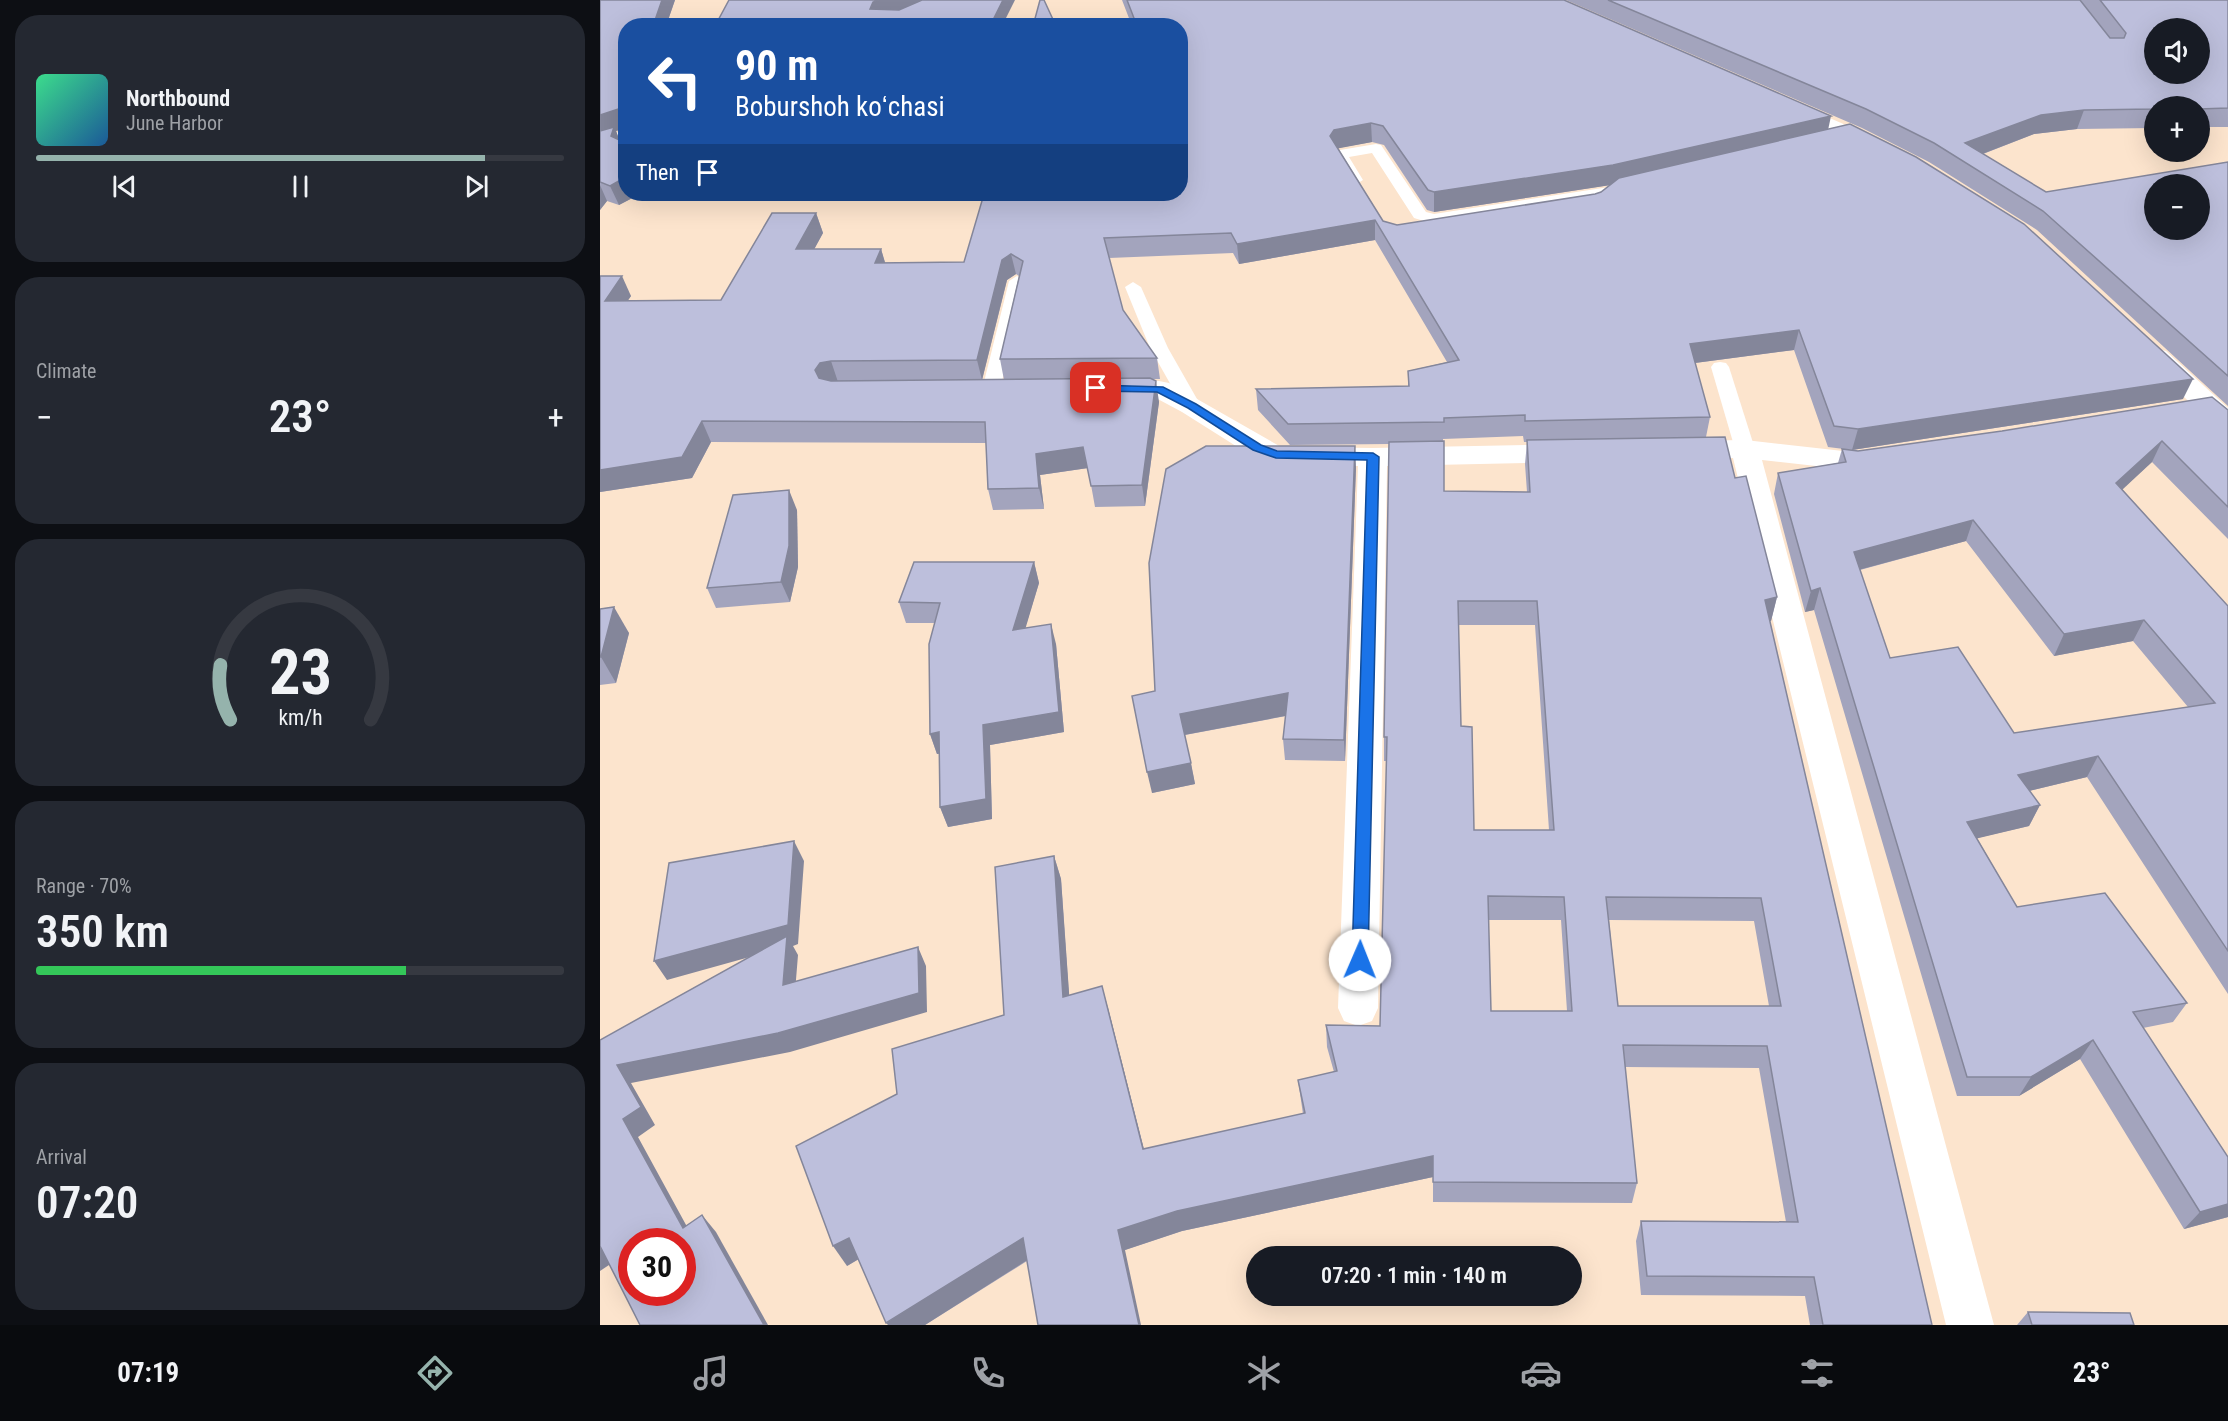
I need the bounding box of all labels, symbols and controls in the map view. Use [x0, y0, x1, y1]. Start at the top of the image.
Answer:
map controls [2144, 18, 2210, 240]
button: sound [2144, 18, 2210, 84]
text: 90 m [735, 41, 818, 90]
icon: left [636, 42, 714, 120]
text: Northbound [126, 86, 230, 111]
text: Boburshoh koʻchasi [735, 91, 945, 123]
button: + [2144, 96, 2210, 162]
text: June Harbor [126, 111, 223, 135]
icon: arrive [691, 156, 724, 189]
text: Then [636, 160, 679, 185]
icon: previous [108, 170, 141, 203]
icon: pause [284, 170, 317, 203]
icon: next [460, 170, 493, 203]
button: − [2144, 174, 2210, 240]
text: Climate [36, 359, 96, 383]
pin [1070, 362, 1121, 413]
icon: arrive [1079, 371, 1112, 404]
text: 23° [269, 390, 331, 443]
text: − [36, 398, 53, 437]
text: + [548, 398, 564, 437]
text: 23 [268, 636, 332, 709]
text: km/h [278, 705, 322, 730]
text: Range · 70% [36, 874, 132, 898]
text: 350 km [36, 905, 169, 958]
position arrow [1328, 928, 1392, 992]
text: Arrival [36, 1145, 87, 1169]
text: 07:20 [36, 1176, 138, 1229]
speed limit sign: 30 [618, 1228, 696, 1306]
text: 07:20 · 1 min · 140 m [1321, 1263, 1507, 1288]
icon: directions [414, 1352, 456, 1394]
icon: music [690, 1352, 732, 1394]
icon: phone [967, 1352, 1009, 1394]
icon: climate [1243, 1352, 1285, 1394]
icon: car [1520, 1352, 1562, 1394]
icon: filters [1796, 1352, 1838, 1394]
text: 07:19 [117, 1357, 179, 1389]
text: 23° [2073, 1357, 2111, 1389]

